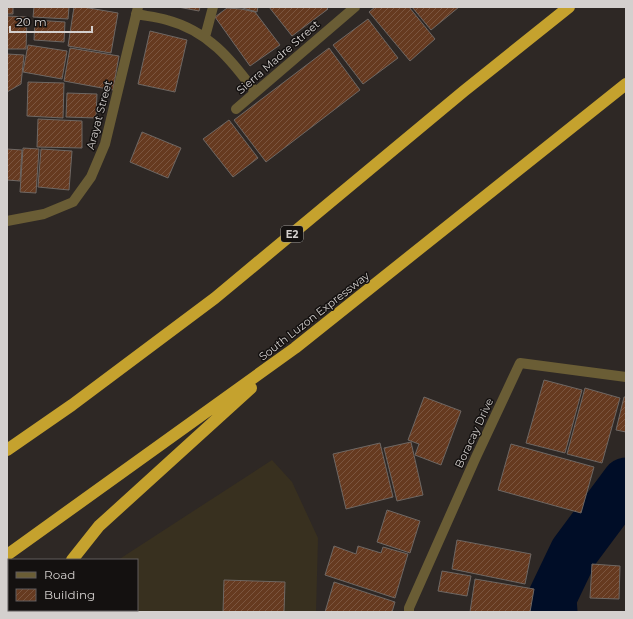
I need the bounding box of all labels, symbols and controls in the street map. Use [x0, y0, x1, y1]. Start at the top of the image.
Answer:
scale bar [10, 8, 92, 34]
text: 20 m [16, 14, 47, 29]
street label: Sierra Madre Street [234, 17, 323, 97]
street label: Arayat Street [83, 78, 115, 151]
road number: E2 [281, 226, 303, 242]
street label: South Luzon Expressway [256, 269, 372, 363]
street label: Boracay Drive [452, 395, 497, 470]
legend [8, 559, 138, 611]
text: Road [44, 567, 75, 582]
text: Building [44, 587, 95, 602]

